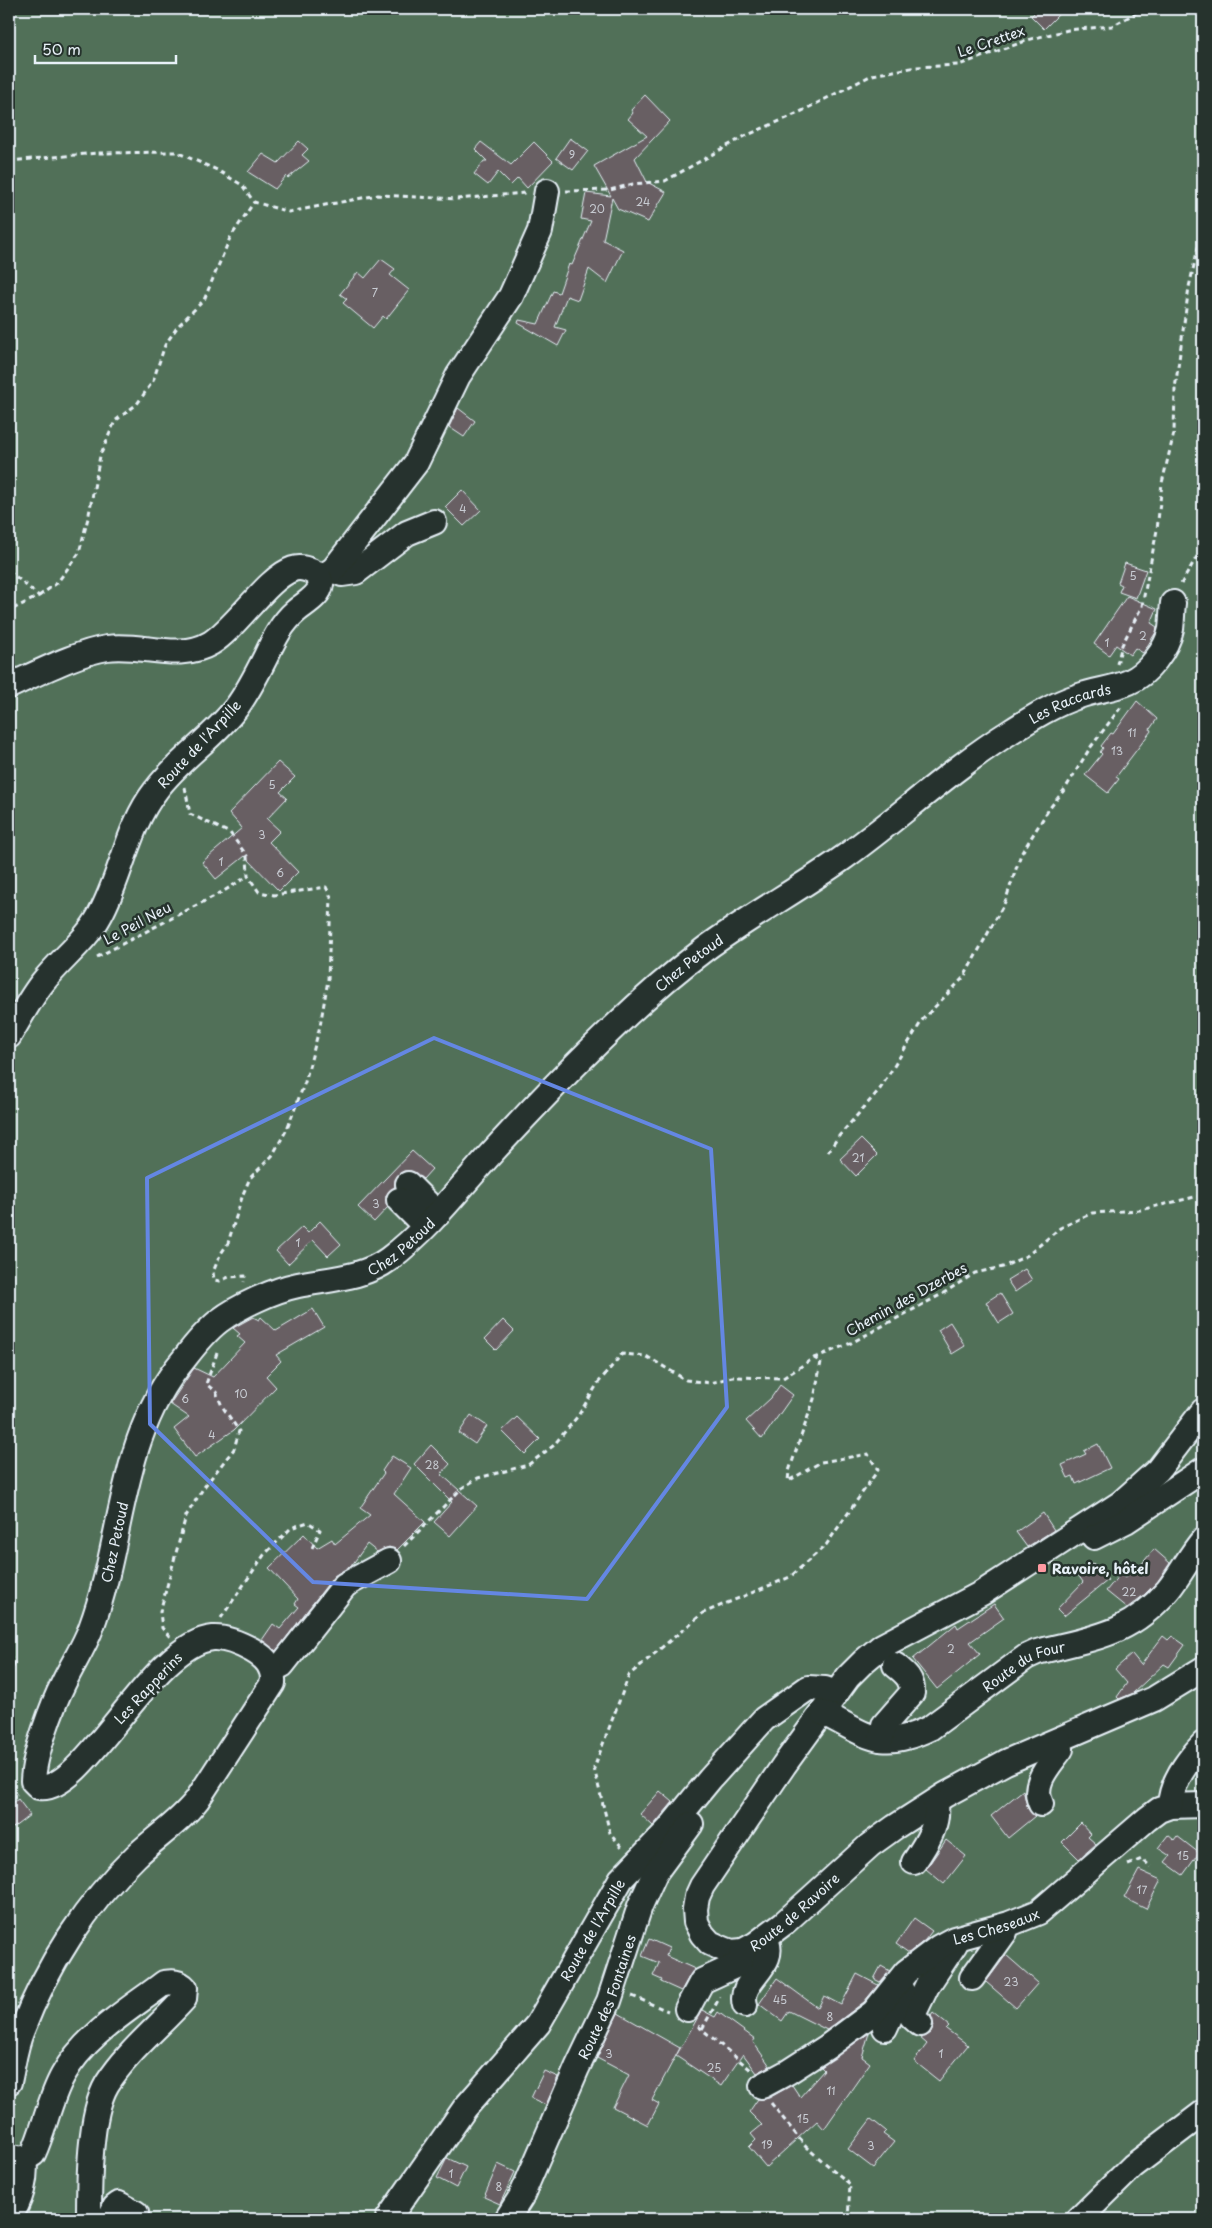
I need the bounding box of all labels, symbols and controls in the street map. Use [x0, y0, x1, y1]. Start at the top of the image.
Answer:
street label: Le Crettex [955, 20, 1027, 62]
scale bar [35, 32, 176, 64]
text: 50 m [42, 37, 81, 60]
house number: 9 [569, 146, 575, 163]
house number: 24 [636, 193, 650, 210]
house number: 20 [589, 200, 605, 217]
house number: 7 [372, 284, 378, 301]
house number: 4 [459, 500, 467, 517]
house number: 5 [1129, 567, 1137, 584]
house number: 2 [1139, 627, 1147, 644]
house number: 1 [1105, 634, 1110, 651]
street label: Les Raccards [1025, 678, 1113, 728]
street label: Route de l'Arpille [152, 695, 246, 793]
house number: 11 [1127, 724, 1137, 741]
house number: 13 [1111, 742, 1123, 759]
house number: 5 [268, 776, 276, 793]
house number: 3 [258, 826, 266, 843]
house number: 1 [219, 853, 224, 870]
house number: 6 [276, 864, 284, 881]
street label: Le Peil Neu [99, 896, 175, 950]
street label: Chez Petoud [650, 929, 727, 996]
house number: 21 [852, 1149, 864, 1166]
house number: 3 [372, 1195, 380, 1212]
street label: Chez Petoud [364, 1213, 439, 1280]
house number: 1 [296, 1234, 301, 1251]
street label: Chemin des Dzerbes [842, 1257, 970, 1341]
house number: 10 [235, 1385, 247, 1402]
house number: 6 [181, 1390, 189, 1407]
house number: 4 [208, 1426, 216, 1443]
house number: 28 [425, 1456, 439, 1473]
street label: Chez Petoud [95, 1500, 133, 1585]
place label: Ravoire, hôtel [1052, 1558, 1149, 1579]
marker: Ravoire, hôtel [1036, 1562, 1048, 1574]
house number: 22 [1122, 1583, 1136, 1600]
street label: Route du Four [977, 1635, 1068, 1697]
house number: 2 [947, 1640, 955, 1657]
street label: Les Rapperins [109, 1647, 187, 1729]
house number: 15 [1177, 1847, 1189, 1864]
street label: Route de Ravoire [746, 1867, 844, 1956]
street label: Route de l'Arpille [554, 1874, 630, 1985]
house number: 17 [1137, 1881, 1148, 1898]
street label: Les Cheseaux [951, 1903, 1042, 1949]
street label: Route des Fontaines [572, 1932, 641, 2063]
house number: 23 [1004, 1973, 1018, 1990]
house number: 45 [773, 1991, 787, 2008]
house number: 8 [827, 2008, 834, 2025]
house number: 3 [605, 2045, 613, 2062]
house number: 1 [939, 2045, 944, 2062]
house number: 25 [707, 2059, 721, 2076]
house number: 11 [826, 2082, 836, 2099]
house number: 15 [797, 2110, 809, 2127]
house number: 19 [761, 2136, 773, 2153]
house number: 3 [867, 2137, 875, 2154]
house number: 1 [449, 2165, 454, 2182]
house number: 8 [496, 2178, 503, 2195]

